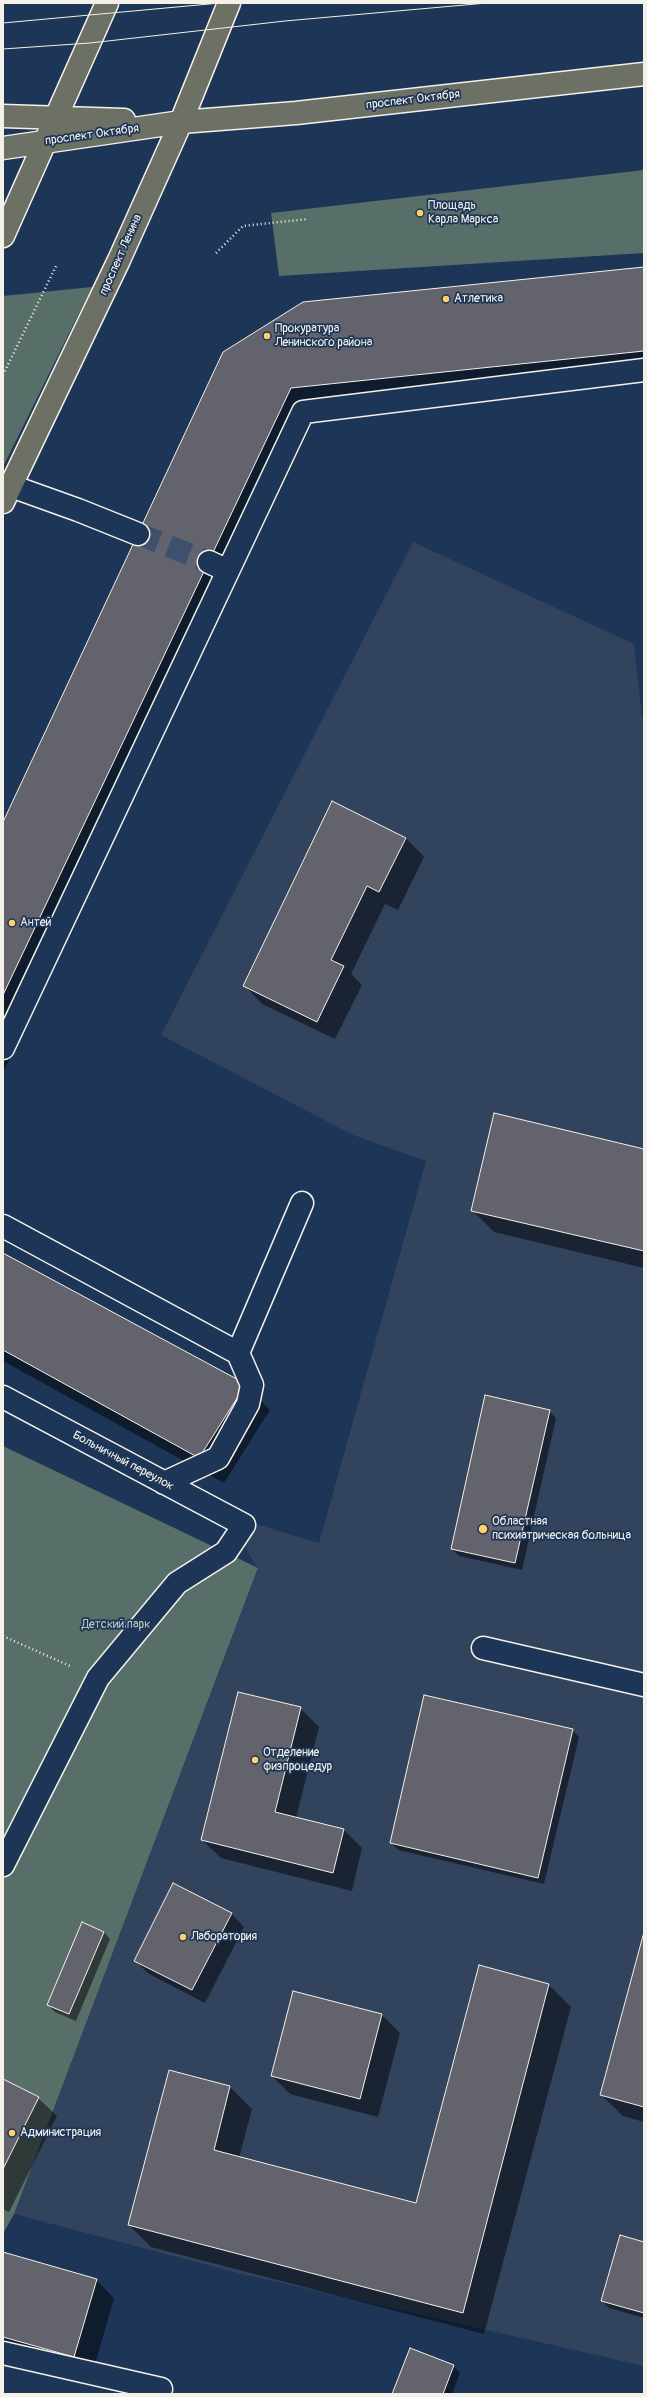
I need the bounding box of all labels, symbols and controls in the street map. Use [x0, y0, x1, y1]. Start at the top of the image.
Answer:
street label: проспект Октября [365, 87, 461, 113]
street label: проспект Октября [44, 121, 140, 149]
place label: Площадь Карла Маркса [428, 199, 498, 227]
marker: Площадь Карла Маркса [415, 208, 425, 218]
street label: проспект Ленина [97, 212, 145, 298]
place label: Атлетика [454, 292, 503, 306]
marker: Атлетика [441, 294, 451, 304]
place label: Прокуратура Ленинского района [275, 322, 372, 350]
marker: Прокуратура Ленинского района [262, 331, 272, 341]
place label: Антей [20, 916, 51, 930]
marker: Антей [7, 918, 17, 928]
street label: Больничный переулок [70, 1428, 176, 1494]
place label: Областная психиатрическая больница [492, 1515, 631, 1543]
marker: Областная психиатрическая больница [477, 1523, 489, 1535]
park label: Детский парк [82, 1618, 150, 1632]
place label: Отделение физпроцедур [263, 1746, 332, 1774]
marker: Отделение физпроцедур [250, 1755, 260, 1765]
place label: Лаборатория [191, 1930, 257, 1944]
marker: Лаборатория [178, 1932, 188, 1942]
place label: Администрация [20, 2126, 101, 2140]
marker: Администрация [7, 2128, 17, 2138]

